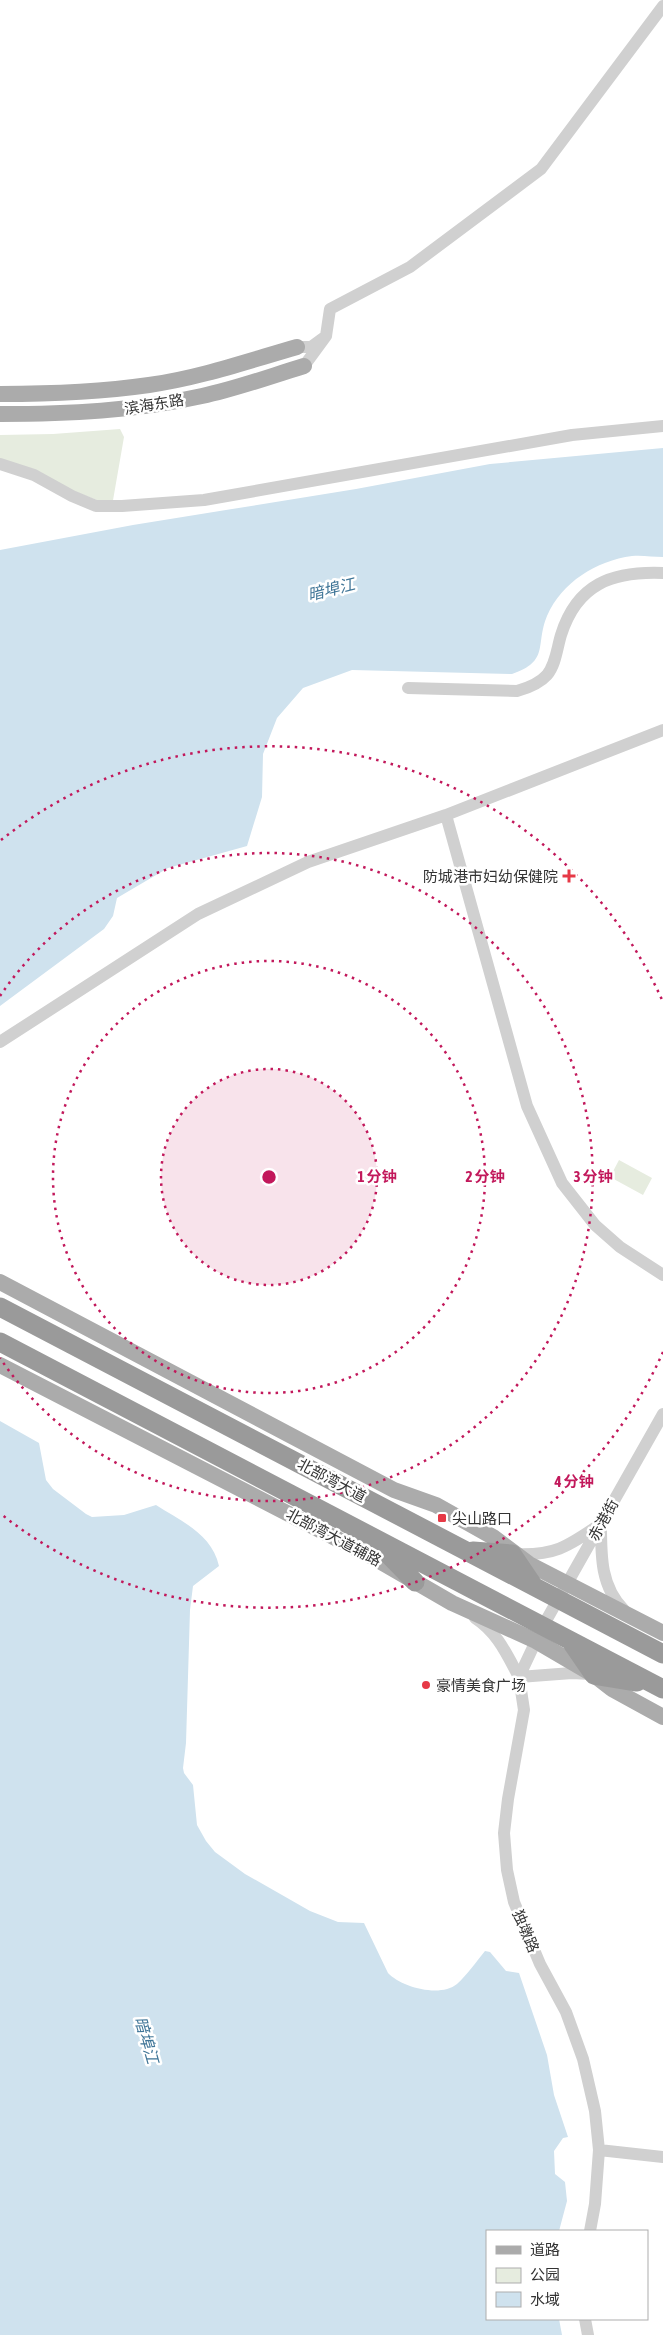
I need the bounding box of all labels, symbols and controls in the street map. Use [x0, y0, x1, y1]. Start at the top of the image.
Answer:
street label: 滨海东路 [123, 391, 185, 417]
water label: 暗埠江 [306, 574, 358, 604]
place label: 防城港市妇幼保健院 [423, 868, 558, 885]
marker: 防城港市妇幼保健院 [562, 869, 576, 883]
centre of rings [260, 1168, 278, 1186]
text: 1 分钟 [357, 1168, 397, 1185]
text: 2 分钟 [465, 1168, 505, 1185]
text: 3 分钟 [573, 1168, 613, 1185]
street label: 北部湾大道 [295, 1455, 369, 1505]
text: 4 分钟 [553, 1473, 594, 1490]
street label: 赤港街 [585, 1496, 621, 1544]
street label: 北部湾大道辅路 [284, 1505, 384, 1569]
place label: 尖山路口 [452, 1510, 512, 1527]
marker: 尖山路口 [436, 1512, 448, 1524]
place label: 豪情美食广场 [436, 1677, 526, 1694]
marker: 豪情美食广场 [420, 1679, 432, 1691]
street label: 独墩路 [509, 1907, 543, 1955]
water label: 暗埠江 [132, 2014, 163, 2067]
legend [486, 2230, 648, 2320]
text: 道路 [530, 2241, 560, 2258]
text: 公园 [530, 2266, 560, 2283]
text: 水域 [530, 2291, 560, 2308]

